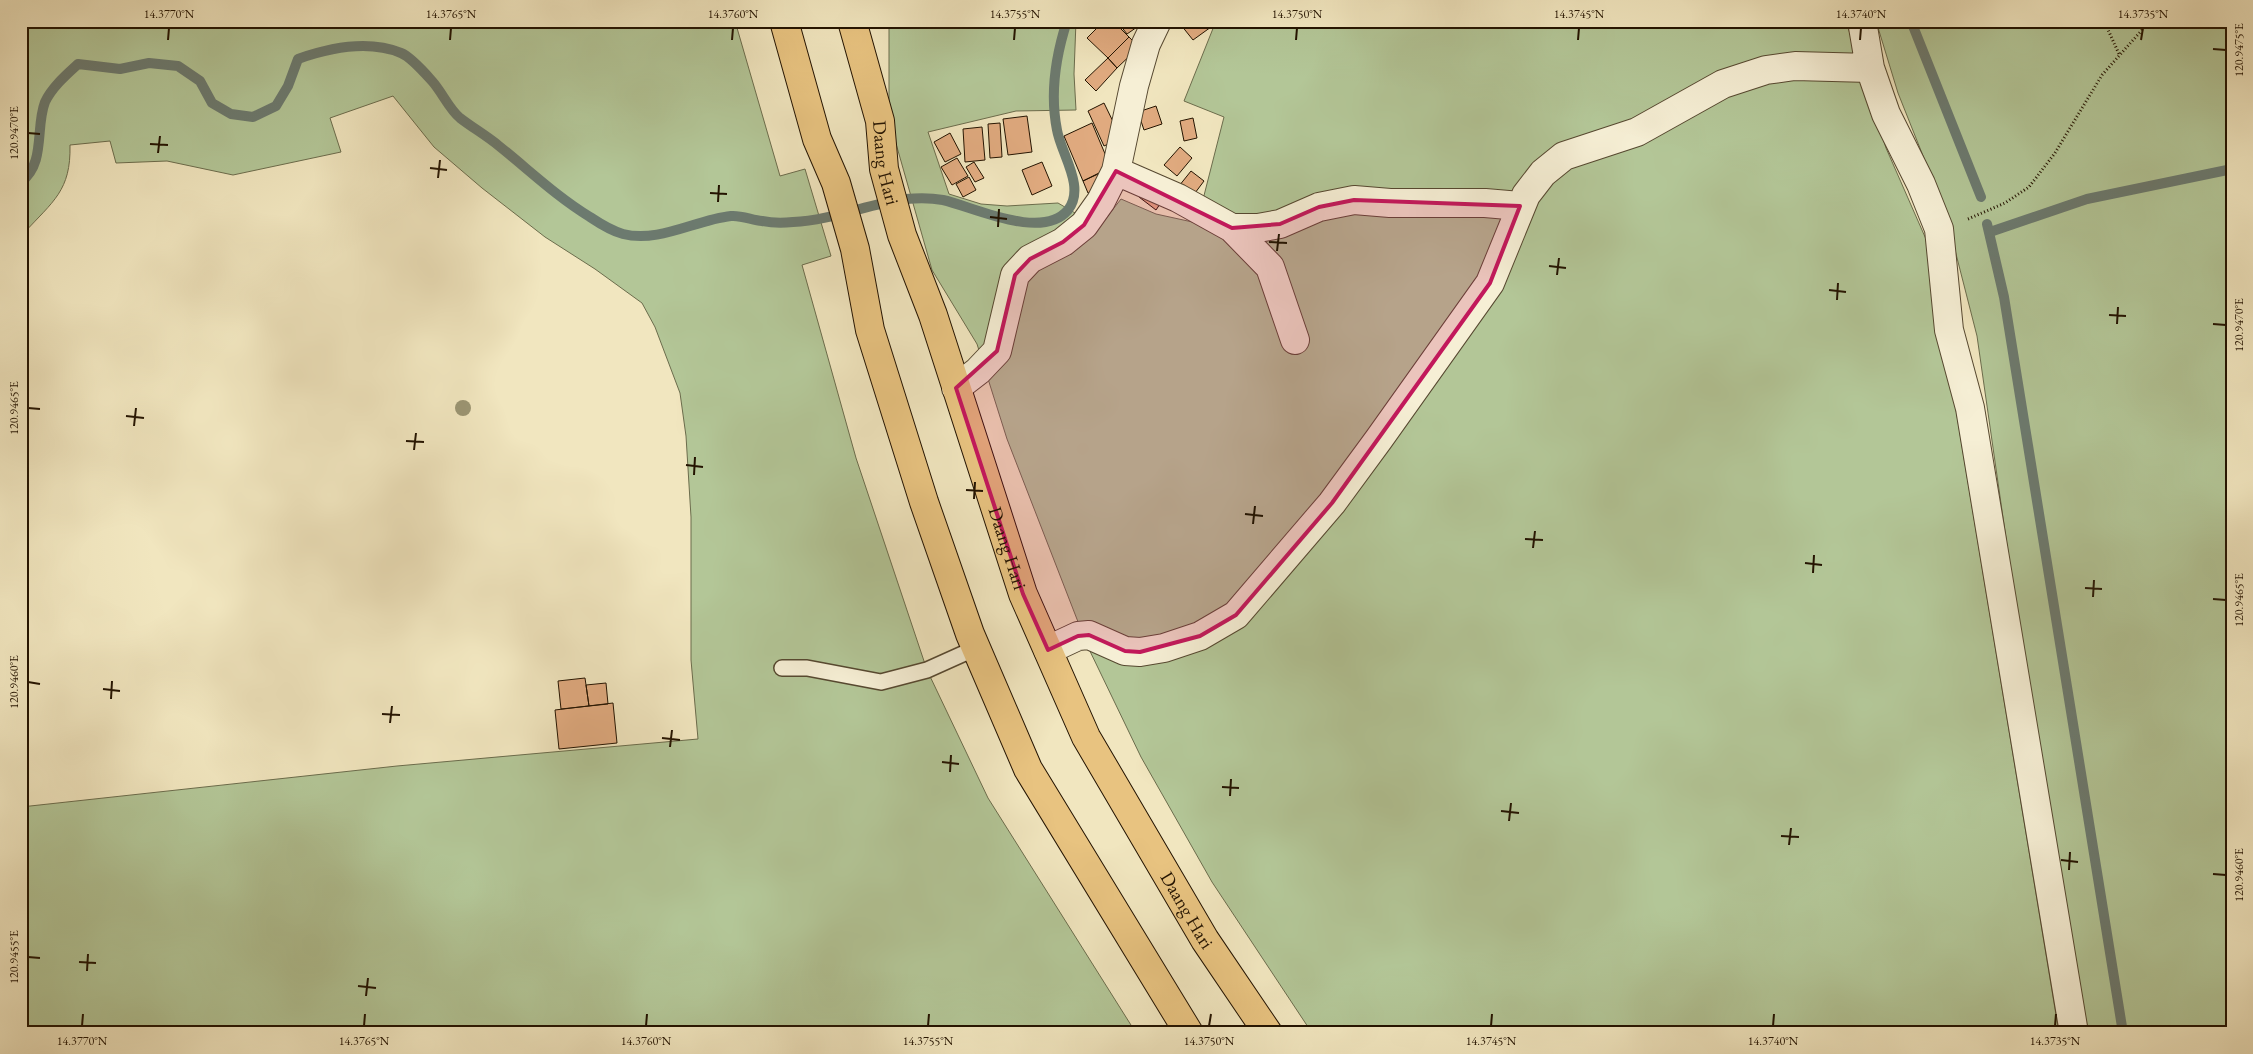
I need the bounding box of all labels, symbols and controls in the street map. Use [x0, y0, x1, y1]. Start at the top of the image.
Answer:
text: 14.3770°N [144, 6, 195, 22]
text: 14.3765°N [426, 6, 477, 22]
text: 14.3760°N [708, 6, 759, 22]
text: 14.3755°N [990, 6, 1041, 22]
text: 14.3750°N [1272, 6, 1323, 22]
text: 14.3745°N [1554, 6, 1605, 22]
text: 14.3740°N [1836, 6, 1887, 22]
text: 14.3735°N [2118, 6, 2169, 22]
text: 120.9475°E [2231, 23, 2247, 77]
text: 120.9470°E [6, 106, 22, 160]
street label: Daang Hari [867, 119, 905, 208]
text: 120.9470°E [2231, 298, 2247, 352]
text: 120.9465°E [6, 381, 22, 435]
street label: Daang Hari [983, 504, 1033, 593]
text: 120.9465°E [2231, 573, 2247, 627]
text: 120.9460°E [6, 655, 22, 709]
text: 120.9460°E [2231, 848, 2247, 902]
street label: Daang Hari [1154, 867, 1220, 954]
text: 120.9455°E [6, 930, 22, 984]
text: 14.3770°N [57, 1033, 108, 1049]
text: 14.3765°N [339, 1033, 390, 1049]
text: 14.3760°N [621, 1033, 672, 1049]
text: 14.3755°N [903, 1033, 954, 1049]
text: 14.3750°N [1184, 1033, 1235, 1049]
text: 14.3745°N [1466, 1033, 1517, 1049]
text: 14.3740°N [1748, 1033, 1799, 1049]
text: 14.3735°N [2030, 1033, 2081, 1049]

